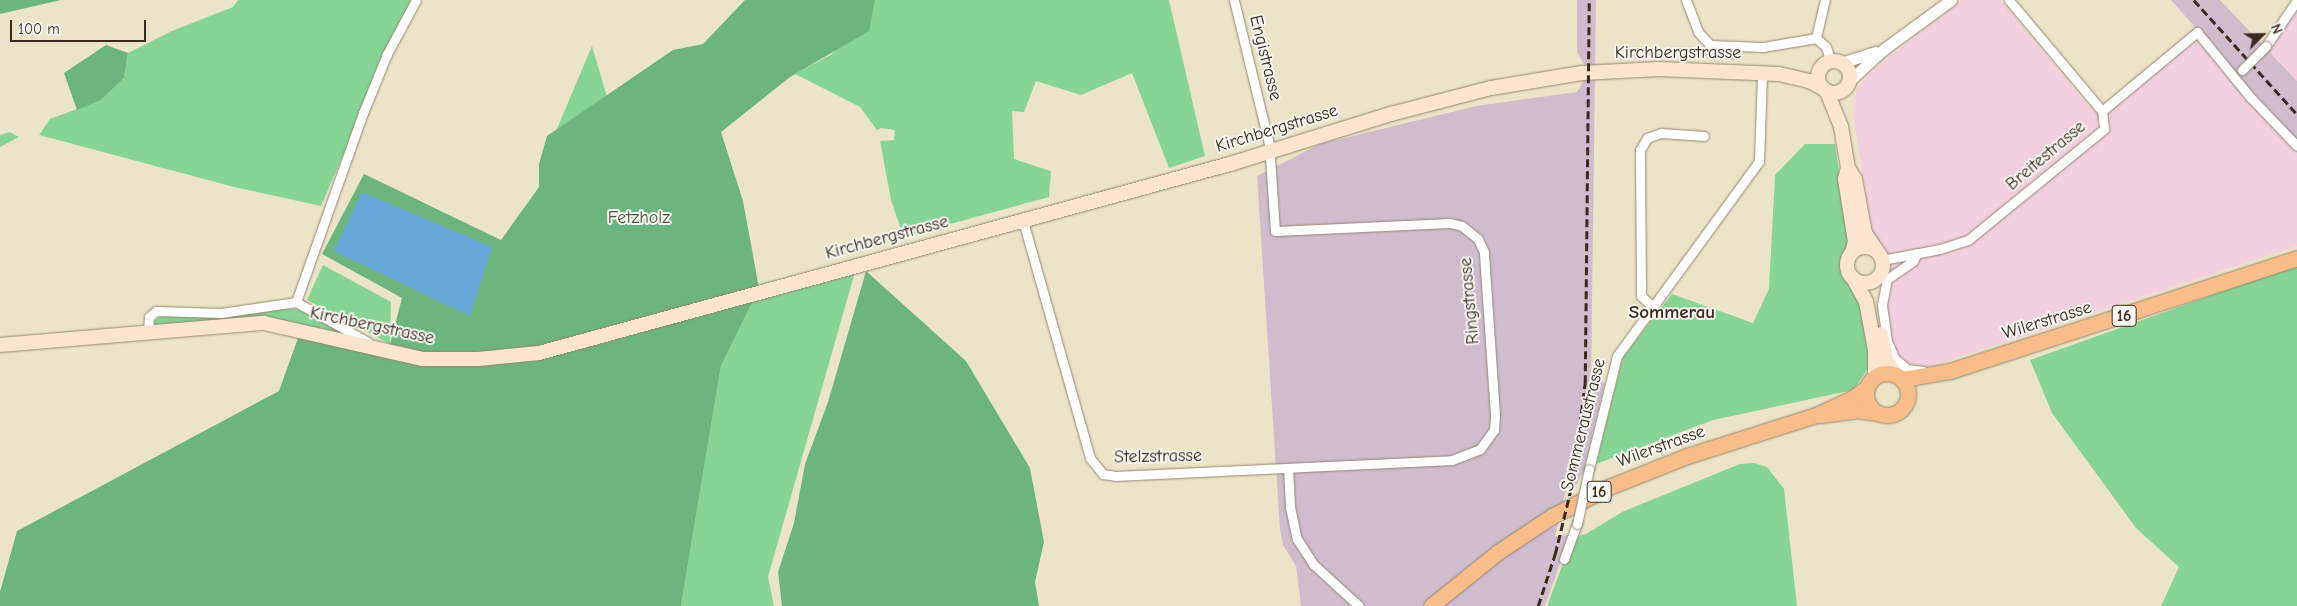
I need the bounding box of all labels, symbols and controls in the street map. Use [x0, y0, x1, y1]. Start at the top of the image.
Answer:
scale bar [12, 10, 149, 42]
north arrow [2237, 10, 2287, 60]
street label: Engistrasse [1244, 13, 1286, 103]
text: 100 m [18, 20, 60, 38]
text: N [2267, 21, 2286, 36]
street label: Kirchbergstrasse [1615, 42, 1741, 64]
street label: Kirchbergstrasse [1213, 100, 1341, 158]
street label: Breitestrasse [2002, 116, 2090, 196]
park label: Fetzholz [608, 207, 670, 229]
street label: Kirchbergstrasse [823, 211, 951, 265]
street label: Ringstrasse [1455, 257, 1485, 345]
street label: Wilerstrasse [2000, 297, 2094, 345]
street label: Kirchbergstrasse [308, 302, 436, 350]
district label: Sommerau [1629, 302, 1715, 324]
road number: 16 [2112, 302, 2136, 330]
street label: Sommeraustrasse [1557, 356, 1611, 494]
street label: Wilerstrasse [1614, 421, 1708, 473]
street label: Stelzstrasse [1114, 445, 1202, 469]
road number: 16 [1586, 478, 1612, 506]

